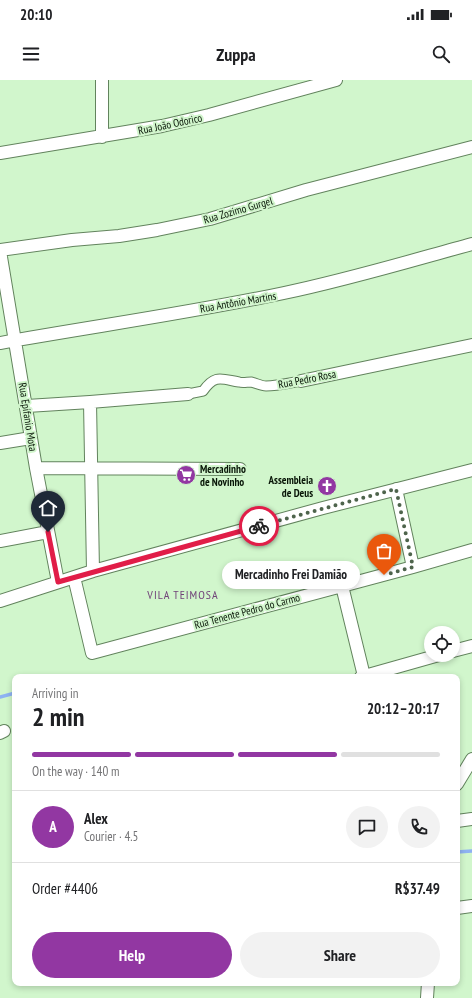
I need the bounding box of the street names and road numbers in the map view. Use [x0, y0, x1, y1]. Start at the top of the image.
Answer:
street label: Rua João Odorico [137, 110, 204, 138]
street label: Rua Zozimo Gurgel [202, 193, 275, 227]
street label: Rua Antônio Martins [199, 288, 277, 316]
street label: Rua Pedro Rosa [277, 367, 337, 391]
street label: Rua Epifanio Mota [16, 382, 40, 452]
street label: Rua Tenente Pedro do Carmo [193, 590, 302, 632]

